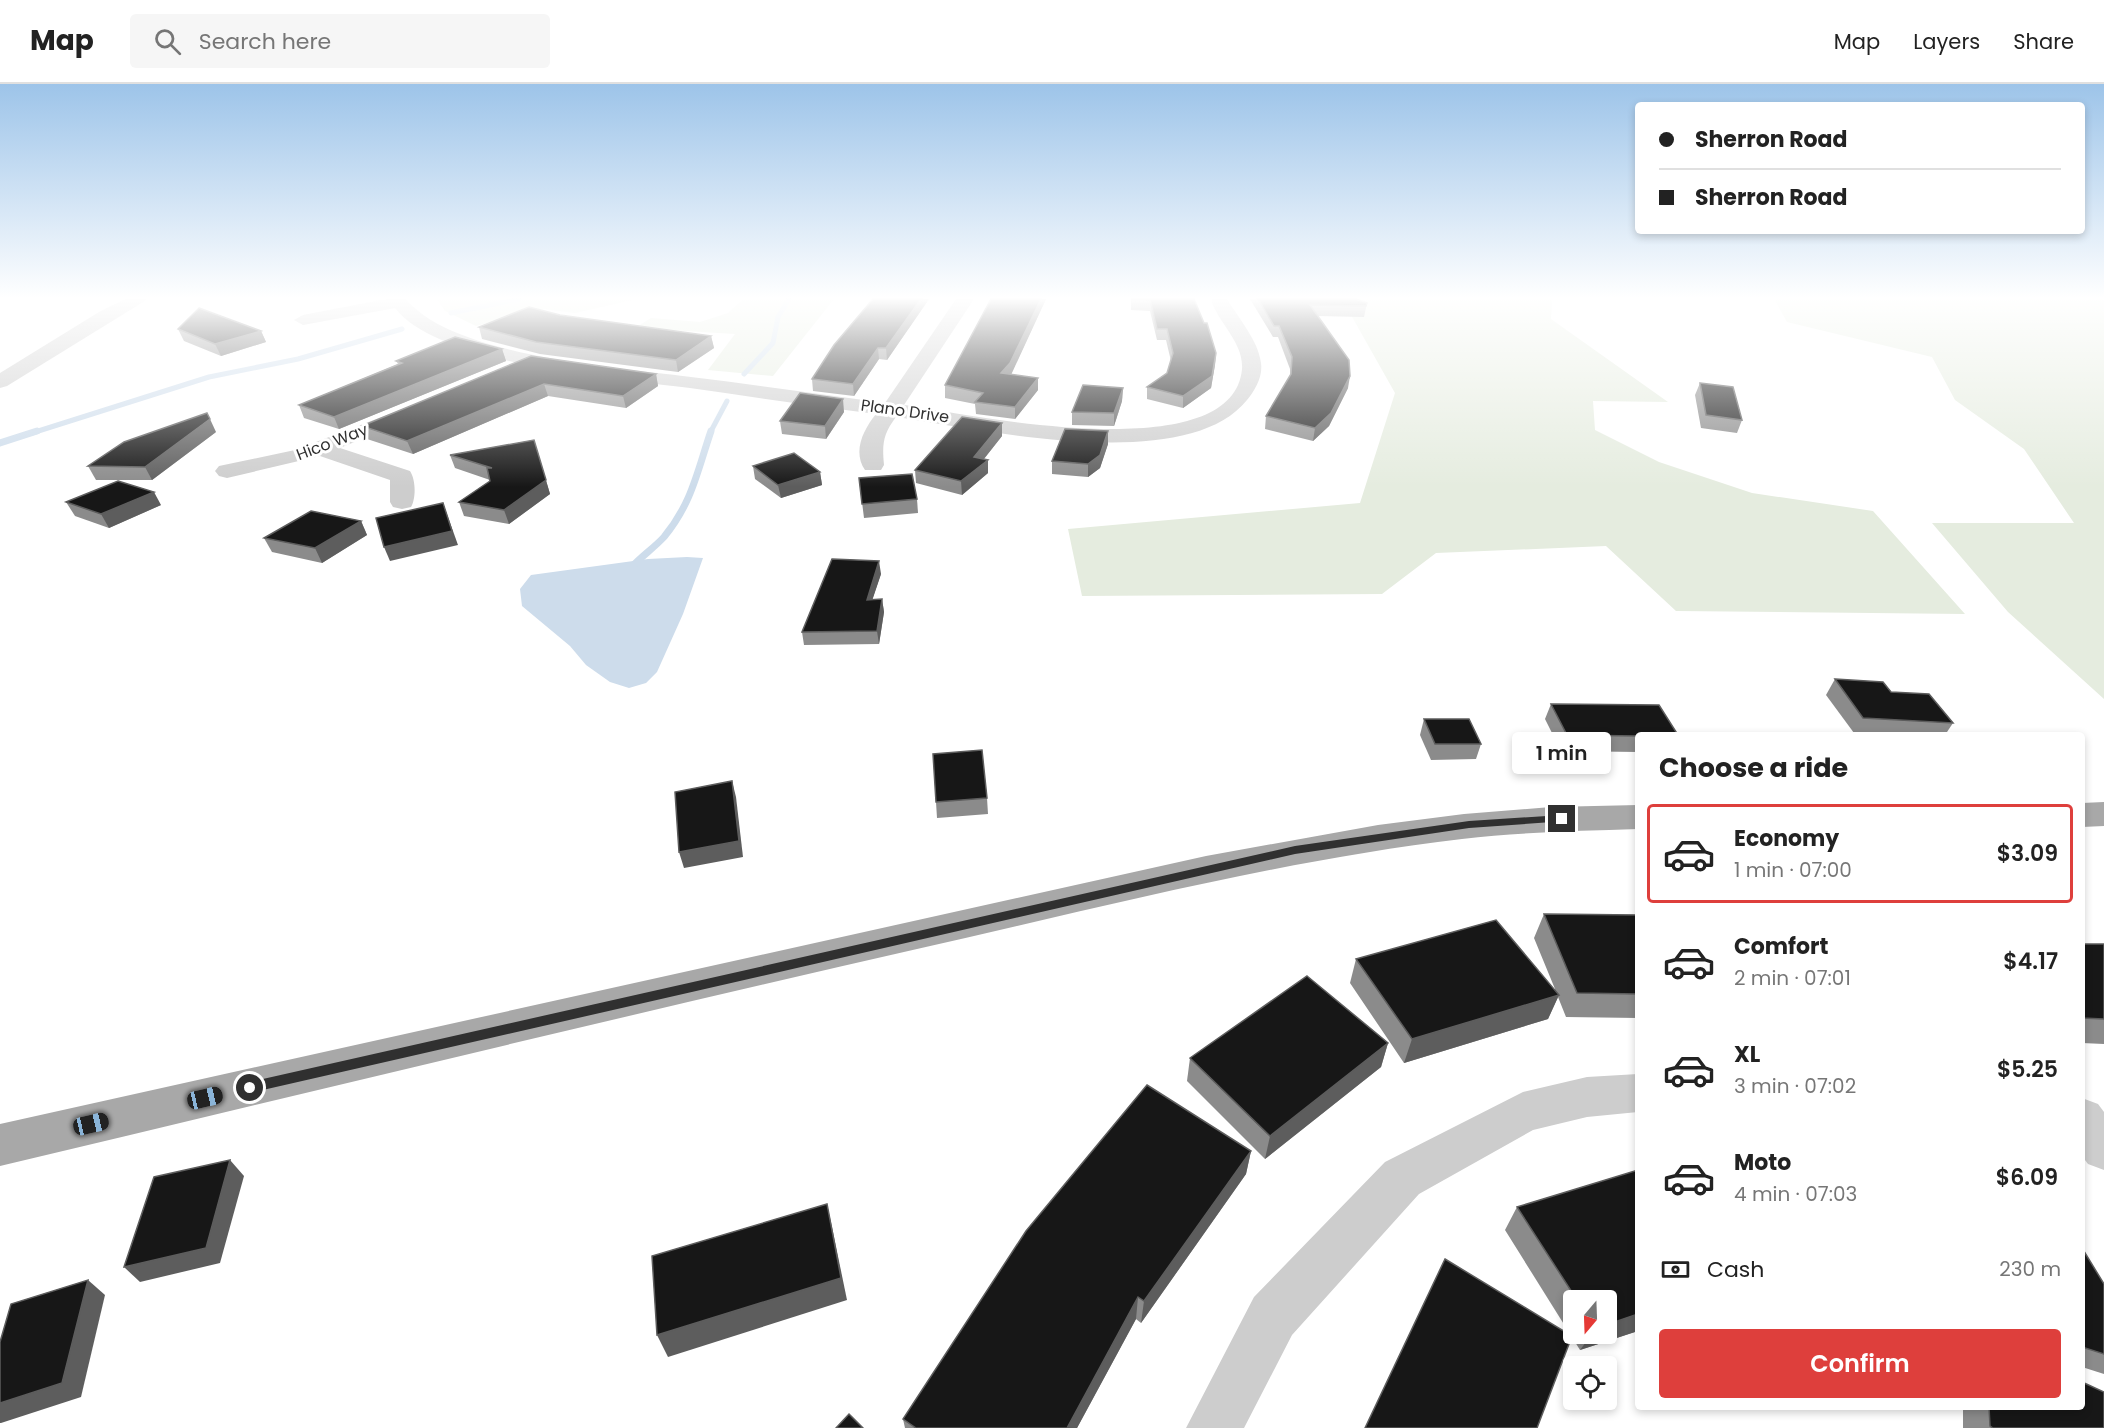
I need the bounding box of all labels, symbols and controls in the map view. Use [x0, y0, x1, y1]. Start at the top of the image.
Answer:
search box [130, 14, 550, 68]
text: Map [30, 21, 94, 60]
icon: search [151, 25, 184, 58]
text: Search here [199, 26, 331, 57]
text: Map [1834, 27, 1880, 56]
text: Layers [1913, 27, 1980, 56]
text: Share [2013, 27, 2074, 56]
text: Sherron Road [1695, 124, 1847, 155]
text: Sherron Road [1695, 182, 1847, 213]
street label: Plano Drive [859, 393, 951, 429]
street label: Hico Way [293, 418, 371, 466]
callout: 1 min [1512, 732, 1612, 774]
text: 1 min [1536, 739, 1587, 767]
text: Choose a ride [1659, 749, 1848, 786]
route end [1548, 805, 1575, 832]
text: Economy [1734, 823, 1839, 854]
icon: car [1662, 827, 1716, 881]
text: $3.09 [1997, 838, 2058, 869]
text: 1 min · 07:00 [1734, 856, 1852, 884]
text: Comfort [1734, 931, 1828, 962]
icon: car [1662, 935, 1716, 989]
text: $4.17 [2003, 946, 2058, 977]
text: 2 min · 07:01 [1734, 964, 1851, 992]
text: XL [1734, 1039, 1760, 1070]
icon: car [1662, 1043, 1716, 1097]
text: $5.25 [1997, 1054, 2058, 1085]
text: 3 min · 07:02 [1734, 1072, 1856, 1100]
route start [236, 1074, 263, 1101]
car [185, 1085, 225, 1111]
car [71, 1111, 111, 1137]
text: Moto [1734, 1147, 1791, 1178]
icon: car [1662, 1151, 1716, 1205]
text: $6.09 [1996, 1162, 2058, 1193]
text: 4 min · 07:03 [1734, 1180, 1857, 1208]
icon: cash [1659, 1253, 1692, 1286]
text: Cash [1707, 1254, 1764, 1285]
text: 230 m [1999, 1255, 2061, 1283]
north arrow [1563, 1290, 1617, 1344]
map controls [1563, 1290, 1617, 1410]
button: Confirm [1659, 1329, 2061, 1398]
button: locate [1563, 1356, 1617, 1410]

